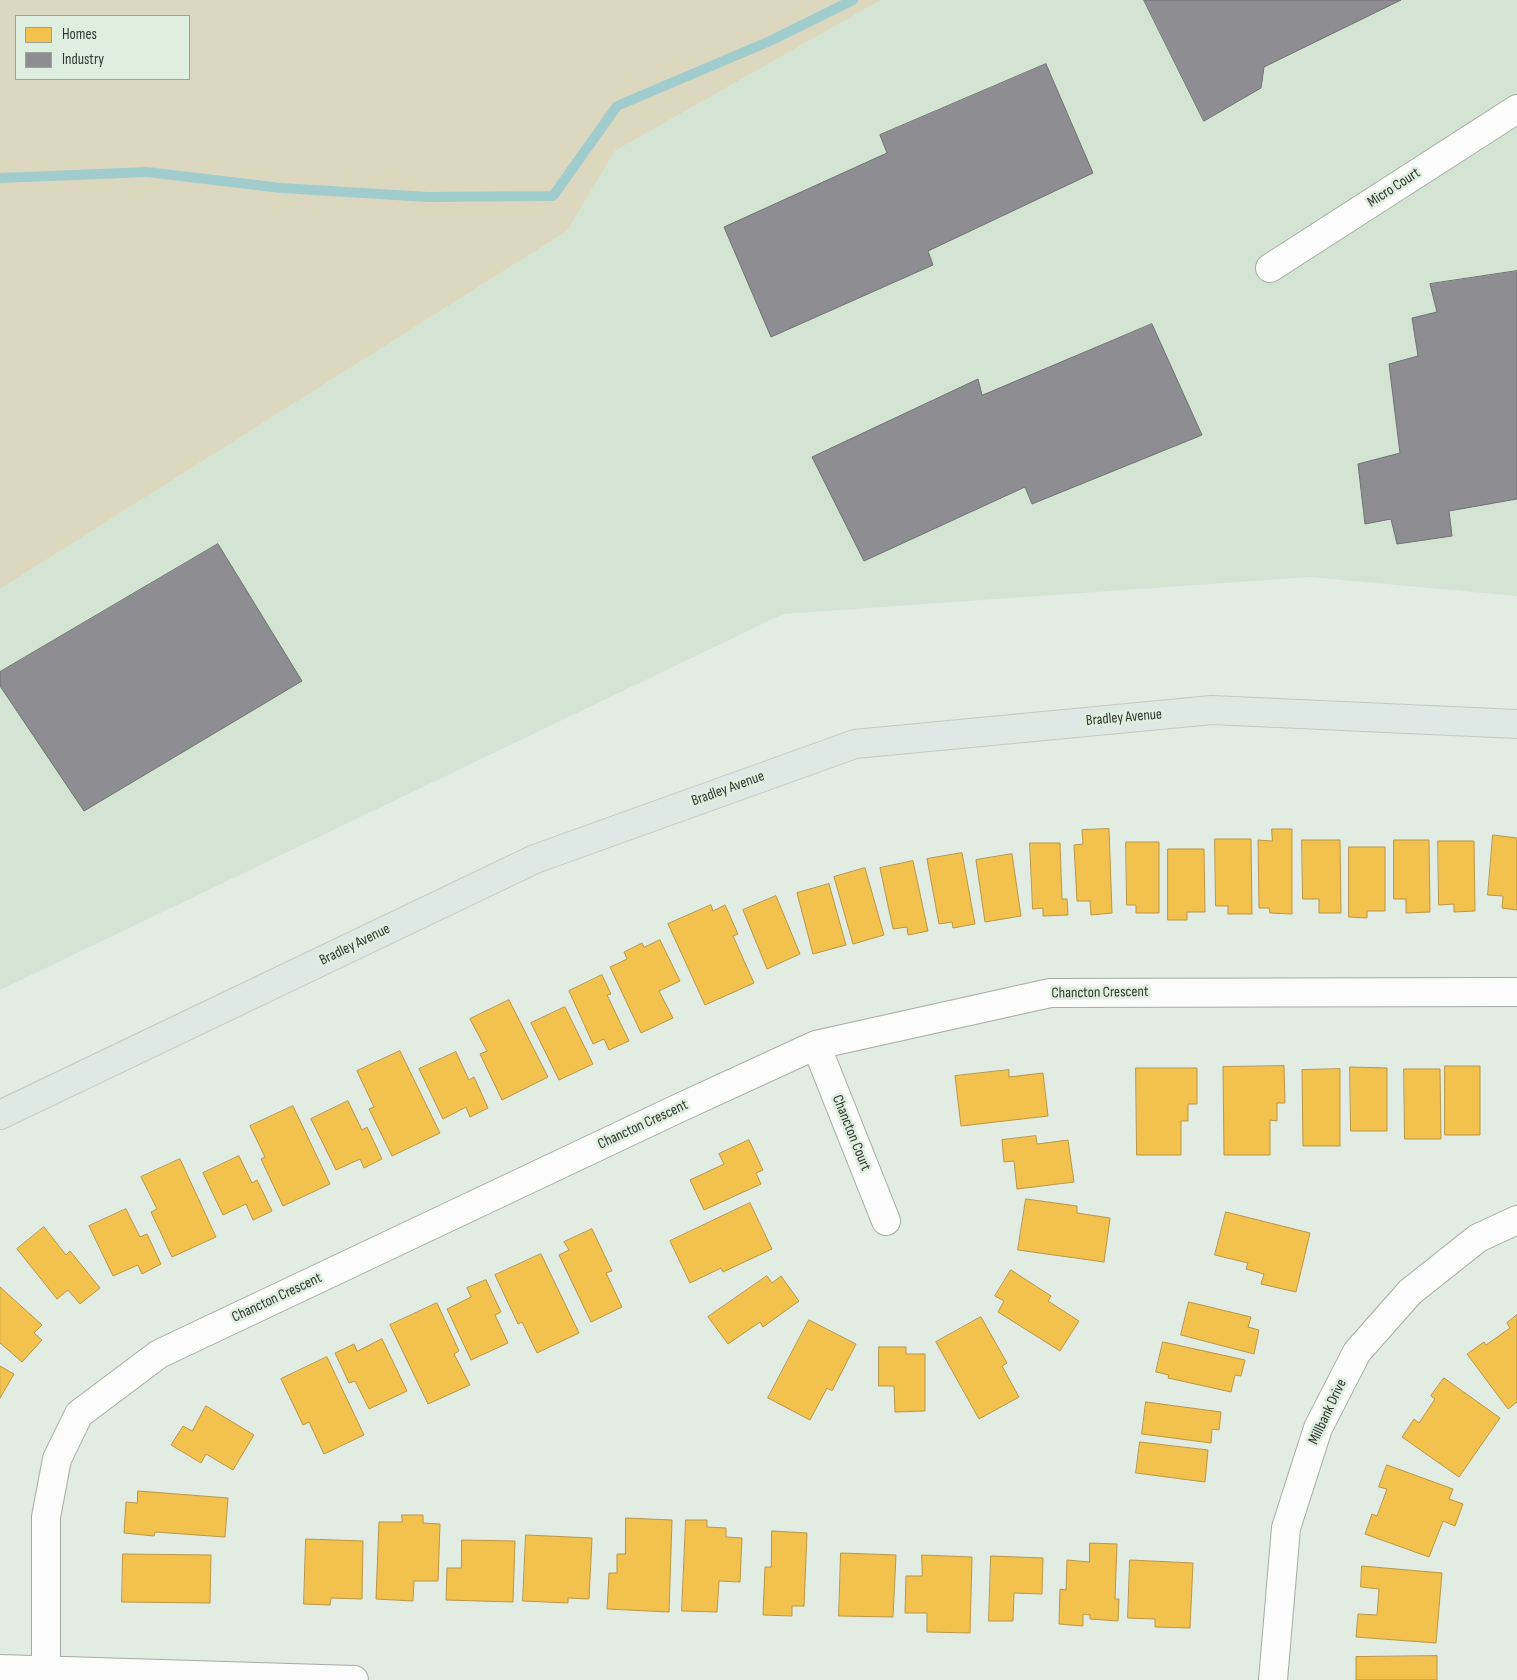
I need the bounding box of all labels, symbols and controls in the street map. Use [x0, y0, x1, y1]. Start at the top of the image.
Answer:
legend [15, 15, 190, 80]
text: Homes [62, 25, 97, 44]
text: Industry [62, 50, 104, 69]
street label: Micro Court [1364, 164, 1424, 212]
street label: Bradley Avenue [1085, 706, 1163, 730]
street label: Bradley Avenue [689, 767, 767, 811]
street label: Bradley Avenue [317, 920, 393, 970]
street label: Chancton Crescent [1051, 983, 1149, 1003]
street label: Chancton Court [828, 1093, 874, 1173]
street label: Chancton Crescent [595, 1096, 691, 1154]
street label: Chancton Crescent [229, 1269, 325, 1327]
street label: Millbank Drive [1305, 1376, 1351, 1448]

